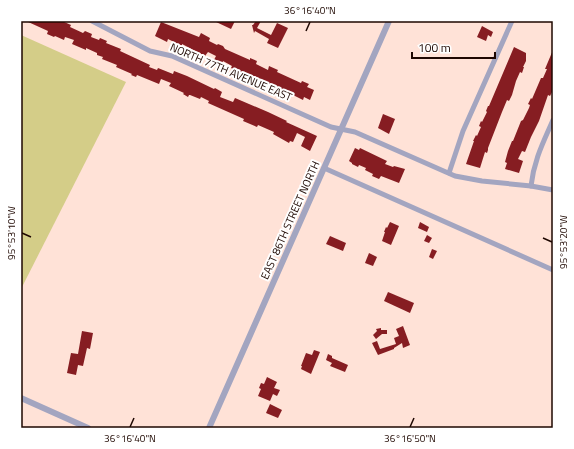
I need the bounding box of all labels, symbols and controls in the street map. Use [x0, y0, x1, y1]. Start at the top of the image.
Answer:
text: 36°16'40"N [284, 3, 336, 18]
scale bar [412, 34, 495, 60]
text: 100 m [418, 38, 451, 57]
street label: NORTH 77TH AVENUE EAST [168, 39, 295, 105]
street label: EAST 86TH STREET NORTH [257, 158, 323, 282]
text: 95°53'10"W [4, 206, 19, 260]
text: 95°53'20"W [556, 215, 571, 269]
text: 36°16'40"N [104, 431, 156, 446]
text: 36°16'50"N [384, 431, 436, 446]

